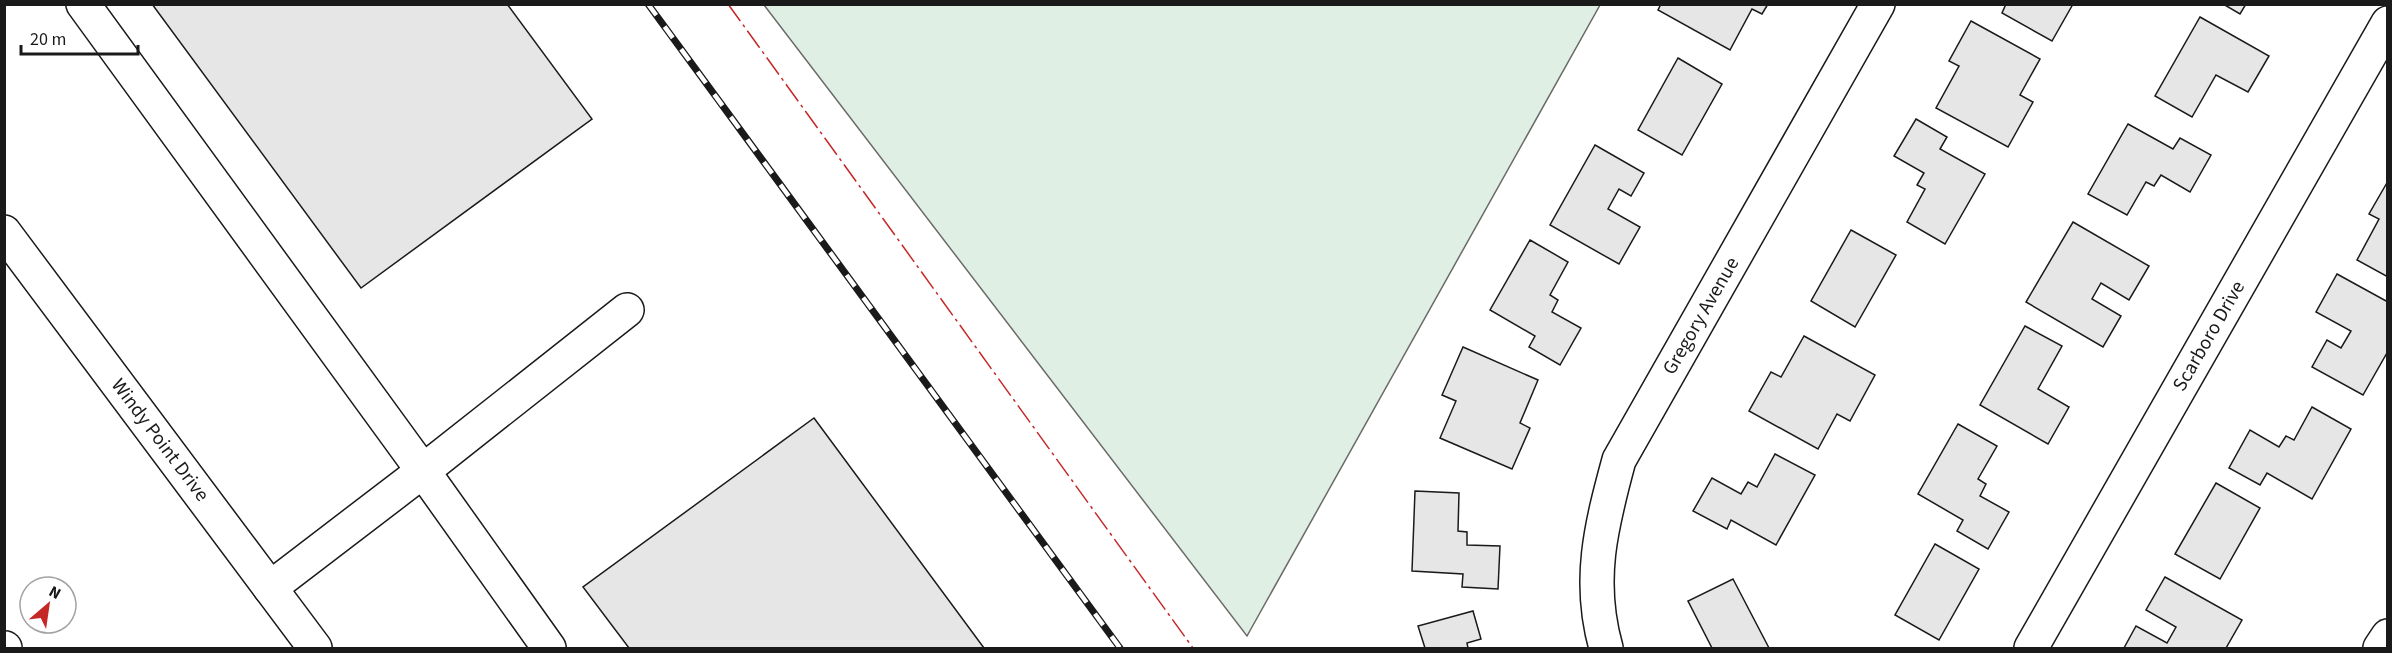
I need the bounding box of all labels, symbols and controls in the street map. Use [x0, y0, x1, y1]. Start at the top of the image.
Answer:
scale bar [21, 18, 138, 56]
text: 20 m [30, 27, 66, 52]
street label: Gregory Avenue [1656, 252, 1746, 380]
street label: Scarboro Drive [2166, 275, 2252, 396]
street label: Windy Point Drive [104, 373, 216, 507]
north arrow [18, 575, 78, 635]
text: N [45, 581, 65, 605]

